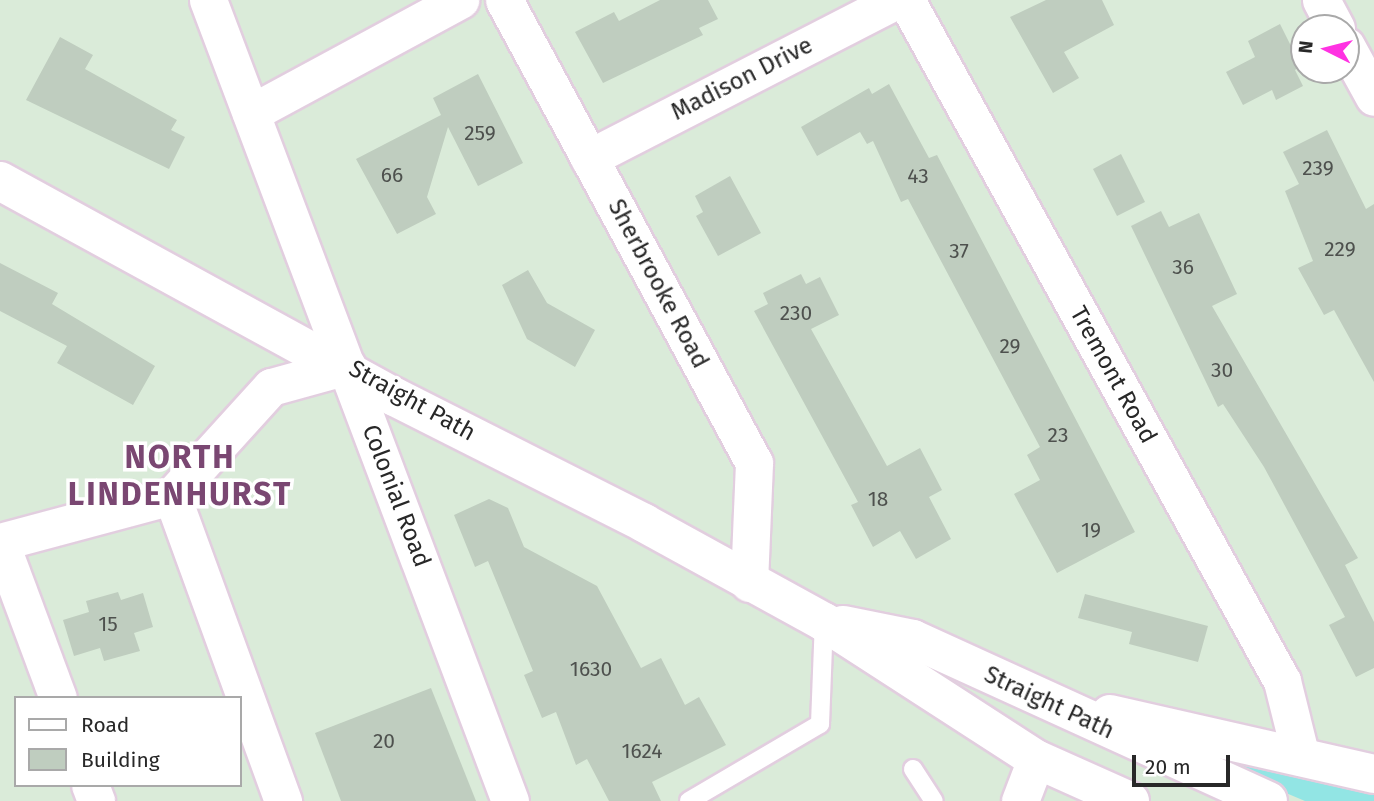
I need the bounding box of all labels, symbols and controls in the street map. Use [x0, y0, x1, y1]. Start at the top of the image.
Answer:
north arrow [1290, 14, 1360, 84]
street label: Madison Drive [667, 31, 817, 127]
text: N [1294, 39, 1318, 54]
house number: 259 [464, 120, 496, 146]
house number: 239 [1302, 155, 1334, 181]
house number: 66 [381, 162, 403, 188]
house number: 43 [907, 163, 929, 189]
street label: Sherbrooke Road [601, 195, 715, 373]
house number: 229 [1324, 236, 1356, 262]
house number: 37 [949, 238, 969, 264]
house number: 36 [1172, 254, 1194, 280]
house number: 230 [780, 300, 812, 326]
street label: Tremont Road [1063, 301, 1163, 449]
house number: 29 [999, 333, 1021, 359]
street label: Straight Path [344, 354, 480, 448]
house number: 30 [1211, 357, 1233, 383]
street label: Colonial Road [356, 421, 436, 571]
house number: 23 [1048, 422, 1068, 448]
district label: NORTH LINDENHURST [69, 439, 291, 514]
house number: 18 [868, 486, 888, 512]
house number: 19 [1081, 517, 1101, 543]
house number: 15 [98, 611, 118, 637]
house number: 1630 [570, 656, 612, 682]
street label: Straight Path [979, 660, 1119, 746]
legend [14, 696, 242, 787]
text: Road [81, 712, 129, 738]
house number: 20 [373, 728, 395, 754]
house number: 1624 [621, 738, 663, 764]
scale bar [1136, 742, 1234, 786]
text: Building [81, 747, 160, 773]
text: 20 m [1145, 754, 1191, 780]

